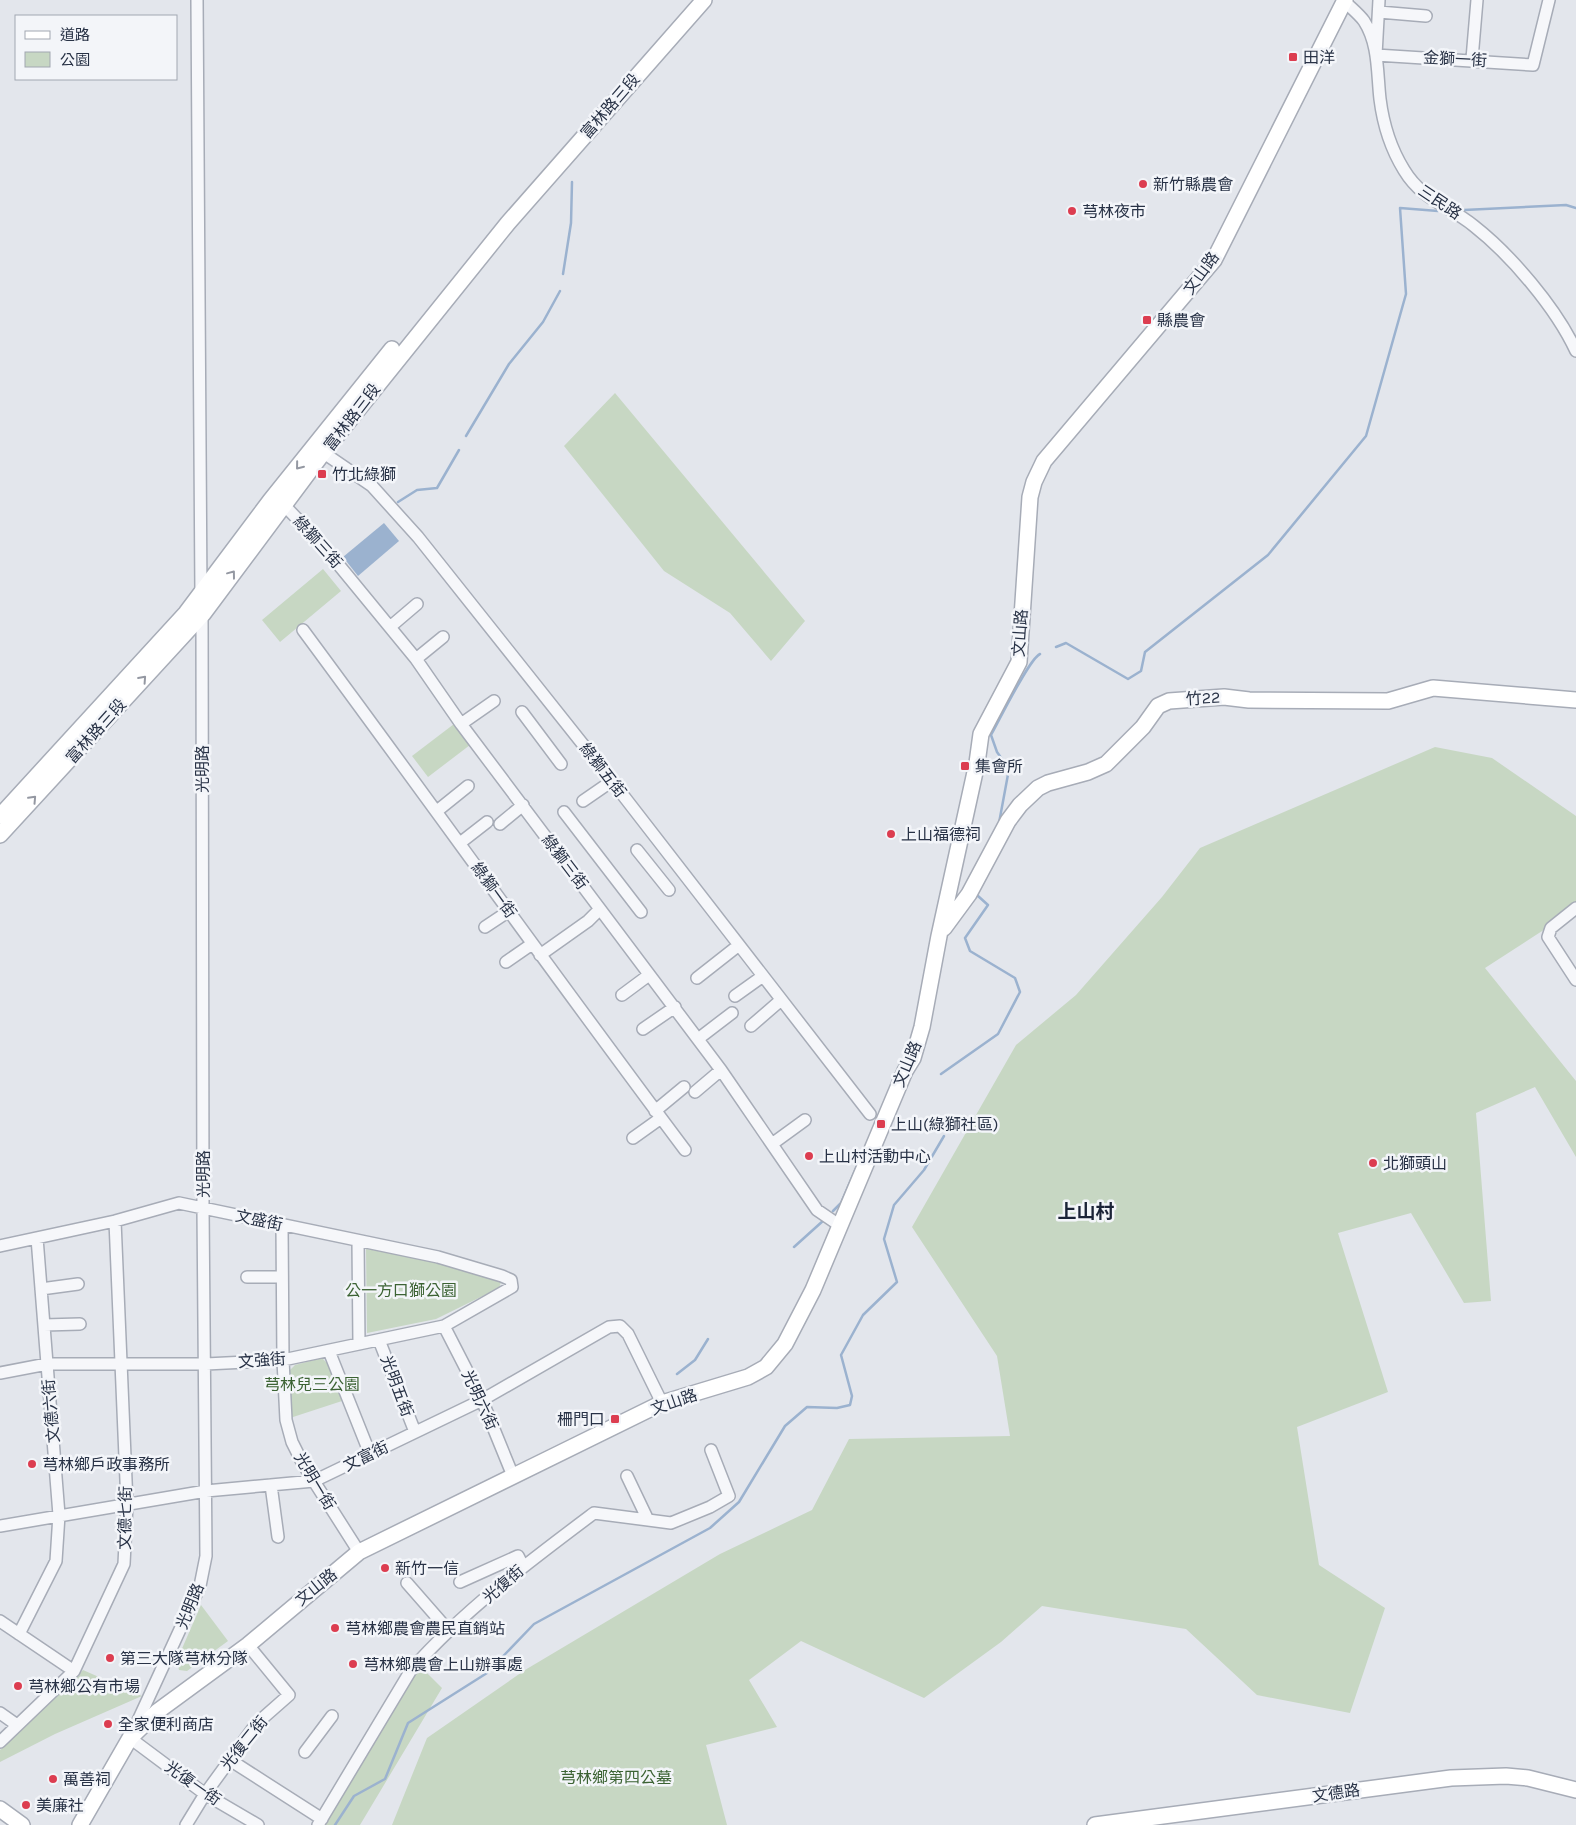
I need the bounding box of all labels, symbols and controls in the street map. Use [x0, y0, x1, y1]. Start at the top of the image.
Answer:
legend [15, 15, 178, 80]
text: 道路 [60, 26, 90, 44]
place label: 田洋 [1303, 48, 1335, 67]
street label: 金獅一街 [1423, 48, 1487, 70]
text: 公園 [60, 51, 90, 69]
marker: 田洋 [1287, 51, 1299, 63]
street label: 富林路三段 [577, 70, 643, 142]
place label: 新竹縣農會 [1153, 175, 1233, 194]
marker: 新竹縣農會 [1137, 178, 1149, 190]
street label: 三民路 [1415, 181, 1465, 223]
place label: 芎林夜市 [1082, 202, 1146, 221]
marker: 芎林夜市 [1066, 205, 1078, 217]
street label: 文山路 [1179, 248, 1223, 298]
place label: 縣農會 [1157, 311, 1205, 330]
marker: 縣農會 [1141, 314, 1153, 326]
street label: 富林路三段 [320, 380, 384, 454]
one-way arrow [296, 460, 304, 469]
place label: 竹北綠獅 [332, 465, 396, 484]
marker: 竹北綠獅 [316, 468, 328, 480]
street label: 綠獅三街 [290, 512, 346, 572]
one-way arrow [226, 570, 235, 580]
street label: 文山路 [1009, 608, 1031, 658]
one-way arrow [137, 676, 146, 685]
street label: 竹22 [1185, 688, 1221, 708]
street label: 富林路三段 [62, 695, 130, 767]
street label: 綠獅五街 [576, 739, 630, 801]
street label: 光明路 [193, 745, 212, 793]
place label: 集會所 [975, 757, 1023, 776]
marker: 集會所 [959, 760, 971, 772]
one-way arrow [27, 796, 36, 805]
place label: 上山福德祠 [901, 825, 981, 844]
marker: 上山福德祠 [885, 828, 897, 840]
street label: 綠獅三街 [538, 831, 592, 893]
street label: 綠獅一街 [468, 859, 520, 921]
street label: 文山路 [889, 1038, 925, 1090]
place label: 上山(綠獅社區) [891, 1115, 998, 1134]
marker: 上山(綠獅社區) [875, 1118, 887, 1130]
place label: 上山村活動中心 [819, 1147, 931, 1166]
street label: 光明路 [194, 1150, 213, 1198]
marker: 上山村活動中心 [803, 1150, 815, 1162]
place label: 北獅頭山 [1383, 1154, 1447, 1173]
marker: 北獅頭山 [1367, 1157, 1379, 1169]
district label: 上山村 [1057, 1201, 1115, 1223]
street label: 文盛街 [234, 1206, 284, 1234]
park label: 公一方口獅公園 [345, 1281, 457, 1300]
street label: 文強街 [237, 1349, 287, 1371]
street label: 光明五街 [377, 1353, 417, 1419]
street label: 光明六街 [458, 1367, 502, 1433]
park label: 芎林兒三公園 [264, 1375, 360, 1394]
street label: 文德六街 [39, 1378, 63, 1444]
street label: 文山路 [648, 1385, 700, 1419]
place label: 柵門口 [557, 1410, 605, 1429]
marker: 柵門口 [609, 1413, 621, 1425]
street label: 文富街 [340, 1437, 392, 1475]
street label: 光明一街 [290, 1449, 340, 1513]
place label: 芎林鄉戶政事務所 [42, 1455, 170, 1474]
marker: 芎林鄉戶政事務所 [26, 1458, 38, 1470]
street label: 文德七街 [115, 1486, 135, 1550]
place label: 新竹一信 [395, 1559, 459, 1578]
street label: 光復街 [479, 1561, 527, 1607]
marker: 新竹一信 [379, 1562, 391, 1574]
street label: 文山路 [291, 1565, 341, 1609]
street label: 光明路 [172, 1580, 208, 1632]
place label: 芎林鄉農會農民直銷站 [345, 1619, 505, 1638]
marker: 芎林鄉農會農民直銷站 [329, 1622, 341, 1634]
place label: 第三大隊芎林分隊 [120, 1649, 248, 1668]
marker: 第三大隊芎林分隊 [104, 1652, 116, 1664]
place label: 芎林鄉農會上山辦事處 [363, 1655, 523, 1674]
marker: 芎林鄉農會上山辦事處 [347, 1658, 359, 1670]
place label: 芎林鄉公有市場 [28, 1677, 140, 1696]
marker: 芎林鄉公有市場 [12, 1680, 24, 1692]
street label: 光復二街 [216, 1712, 272, 1774]
place label: 全家便利商店 [118, 1715, 214, 1734]
marker: 全家便利商店 [102, 1718, 114, 1730]
street label: 光復一街 [161, 1757, 225, 1809]
park label: 芎林鄉第四公墓 [560, 1768, 672, 1787]
place label: 萬善祠 [63, 1770, 111, 1789]
marker: 萬善祠 [47, 1773, 59, 1785]
street label: 文德路 [1311, 1780, 1361, 1806]
place label: 美廉社 [36, 1796, 84, 1815]
marker: 美廉社 [20, 1799, 32, 1811]

